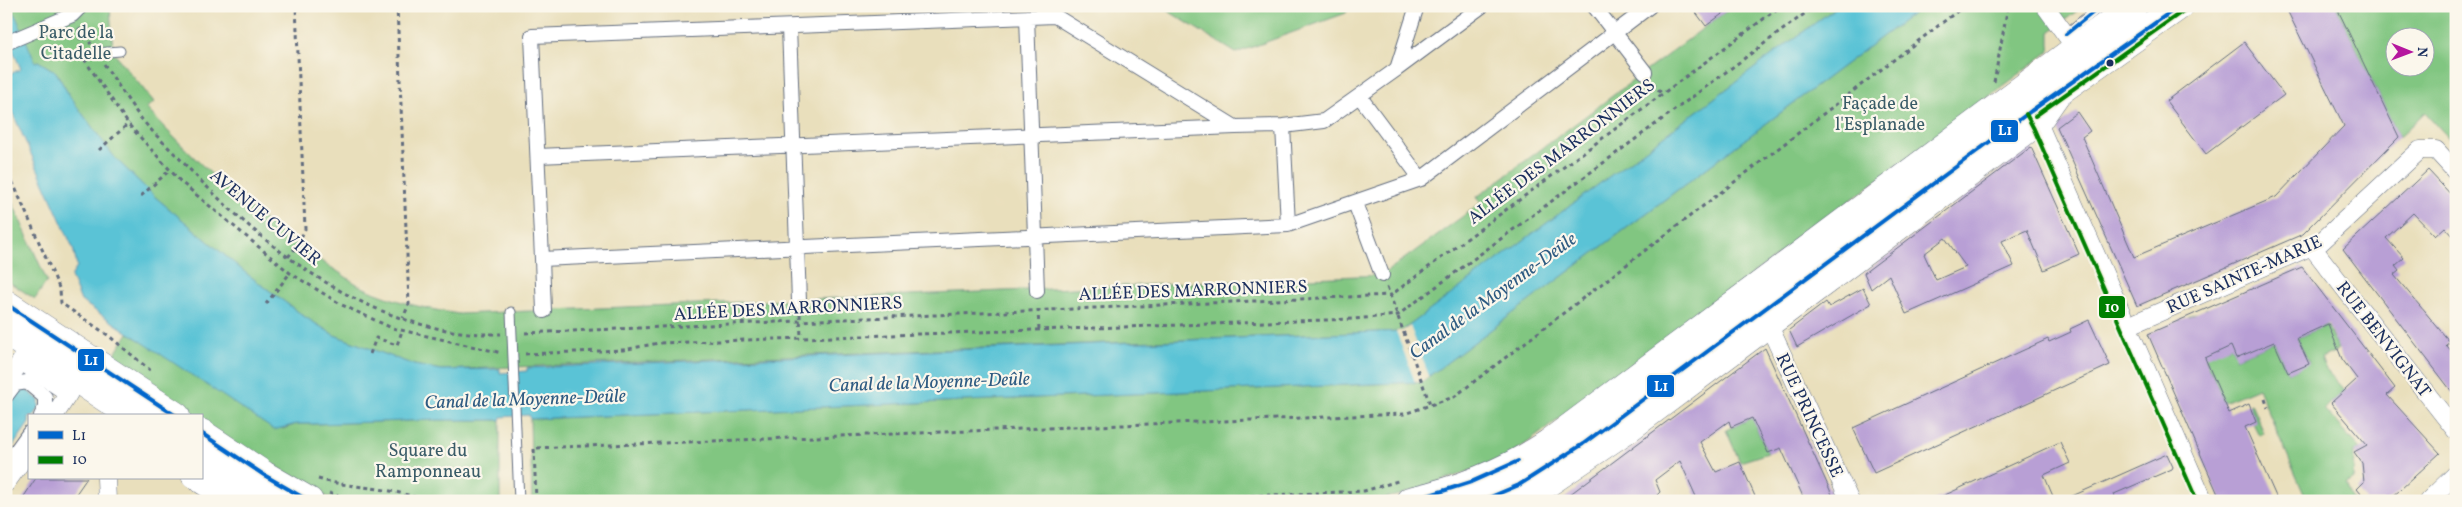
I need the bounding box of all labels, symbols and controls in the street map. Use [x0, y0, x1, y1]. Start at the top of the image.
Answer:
park label: Parc de la Citadelle [38, 21, 114, 67]
north arrow [2384, 28, 2434, 78]
text: N [2412, 47, 2431, 57]
unlabelled marker [2105, 58, 2115, 68]
street label: ALLÉE DES MARRONNIERS [1463, 73, 1661, 231]
park label: Façade de l'Esplanade [1835, 92, 1925, 138]
line badge: L1 [1990, 119, 2019, 143]
text: L1 [1998, 122, 2012, 141]
street label: AVENUE CUVIER [204, 164, 326, 272]
water label: Canal de la Moyenne-Deûle [1404, 227, 1582, 366]
street label: RUE SAINTE-MARIE [2163, 230, 2326, 321]
street label: ALLÉE DES MARRONNIERS [1078, 275, 1308, 308]
street label: RUE BENVIGNAT [2330, 277, 2436, 404]
street label: ALLÉE DES MARRONNIERS [673, 291, 903, 328]
line badge: 10 [2098, 295, 2126, 319]
text: 10 [2105, 299, 2119, 318]
line badge: L1 [77, 348, 105, 372]
street label: RUE PRINCESSE [1769, 349, 1848, 482]
text: L1 [84, 352, 98, 371]
water label: Canal de la Moyenne-Deûle [828, 366, 1030, 400]
line badge: L1 [1646, 374, 1675, 398]
text: L1 [1654, 378, 1668, 397]
water label: Canal de la Moyenne-Deûle [424, 383, 626, 417]
legend [28, 414, 202, 480]
text: L1 [72, 426, 86, 447]
park label: Square du Ramponneau [375, 439, 481, 485]
text: 10 [72, 450, 87, 471]

